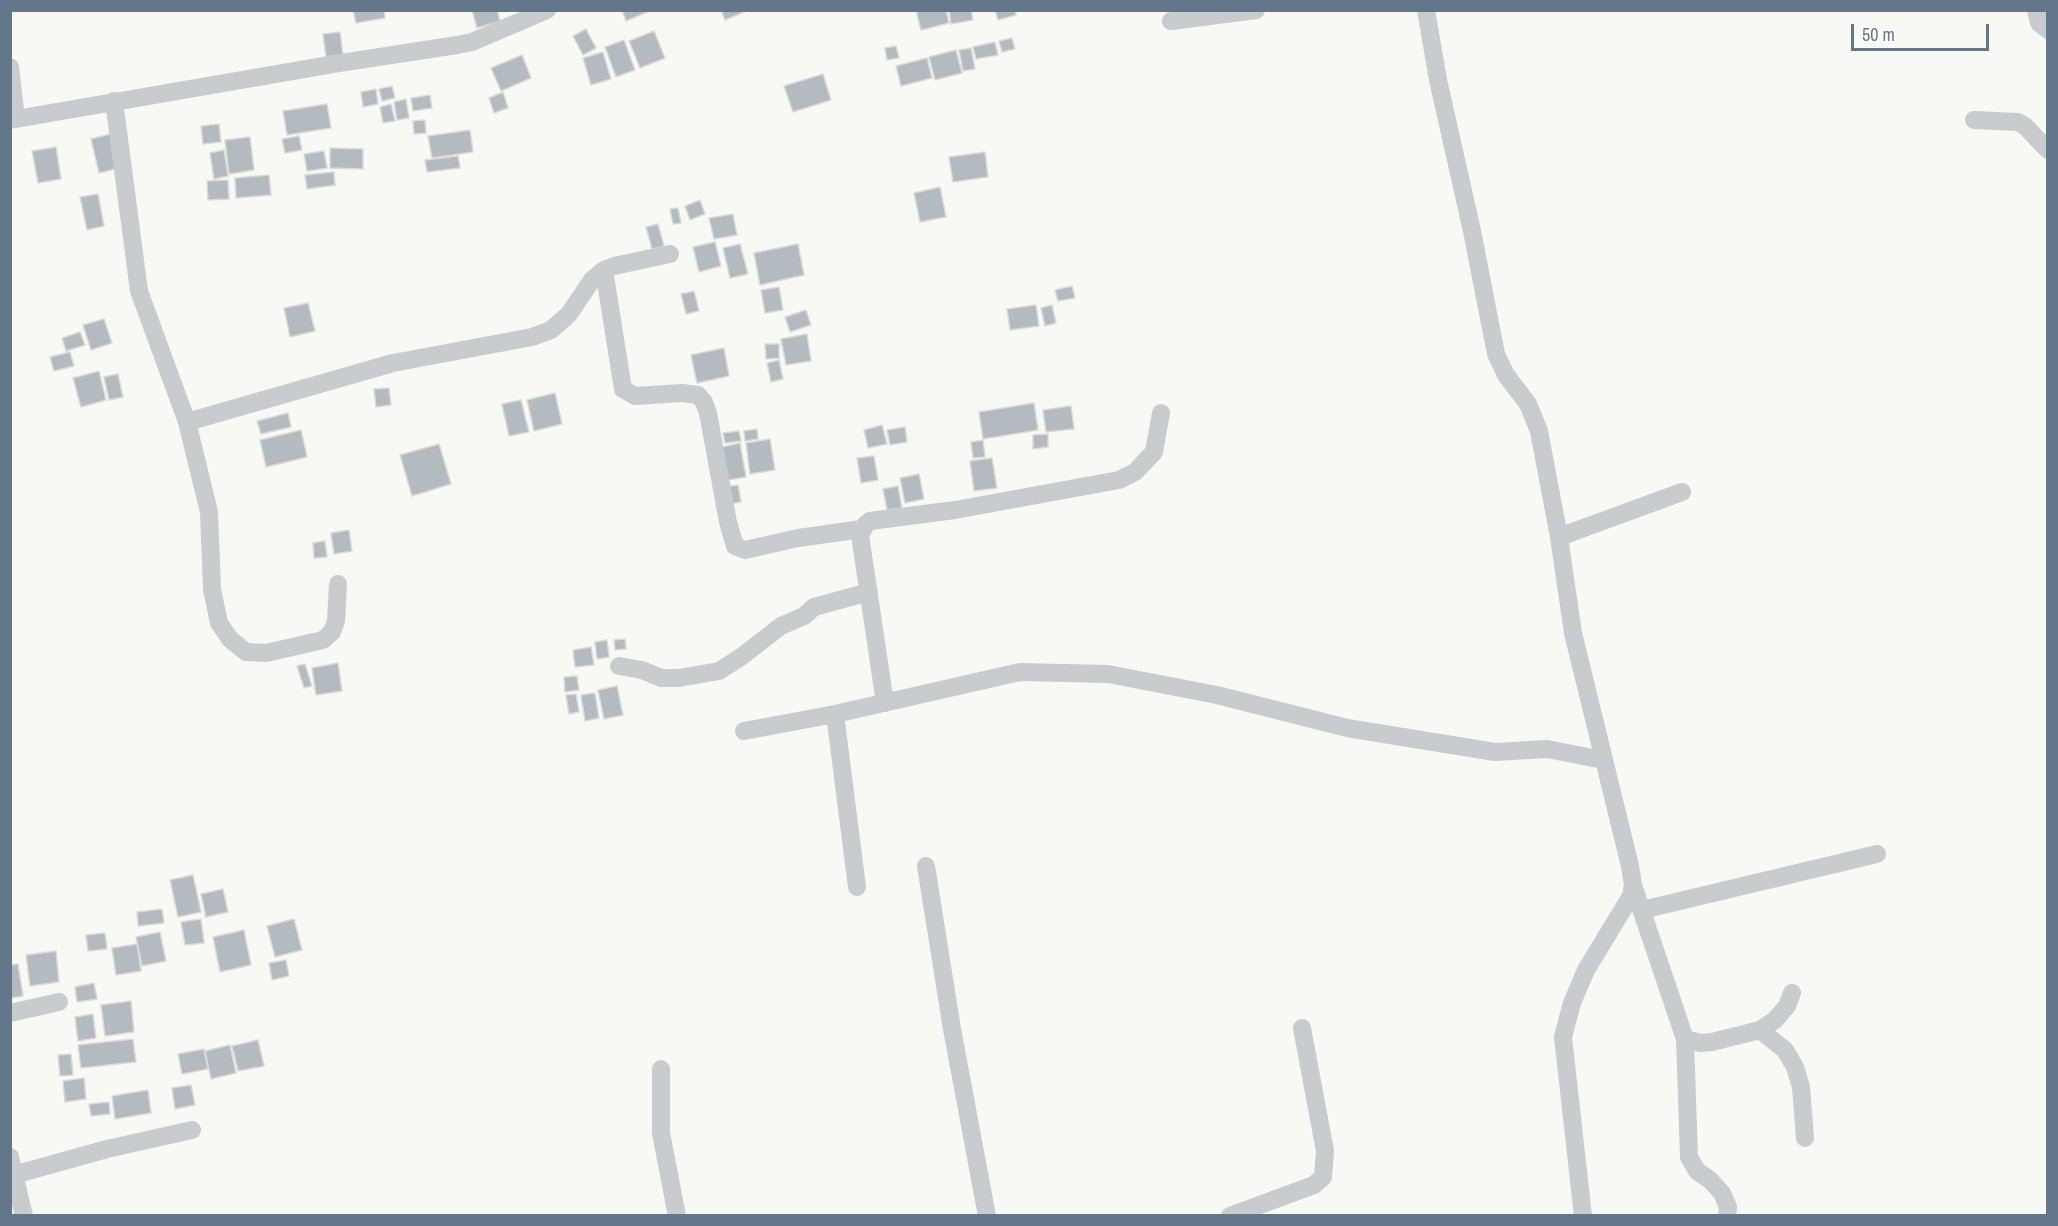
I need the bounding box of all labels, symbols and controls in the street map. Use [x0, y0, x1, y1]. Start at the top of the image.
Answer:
scale bar [1854, 12, 1992, 50]
text: 50 m [1862, 22, 1895, 47]

